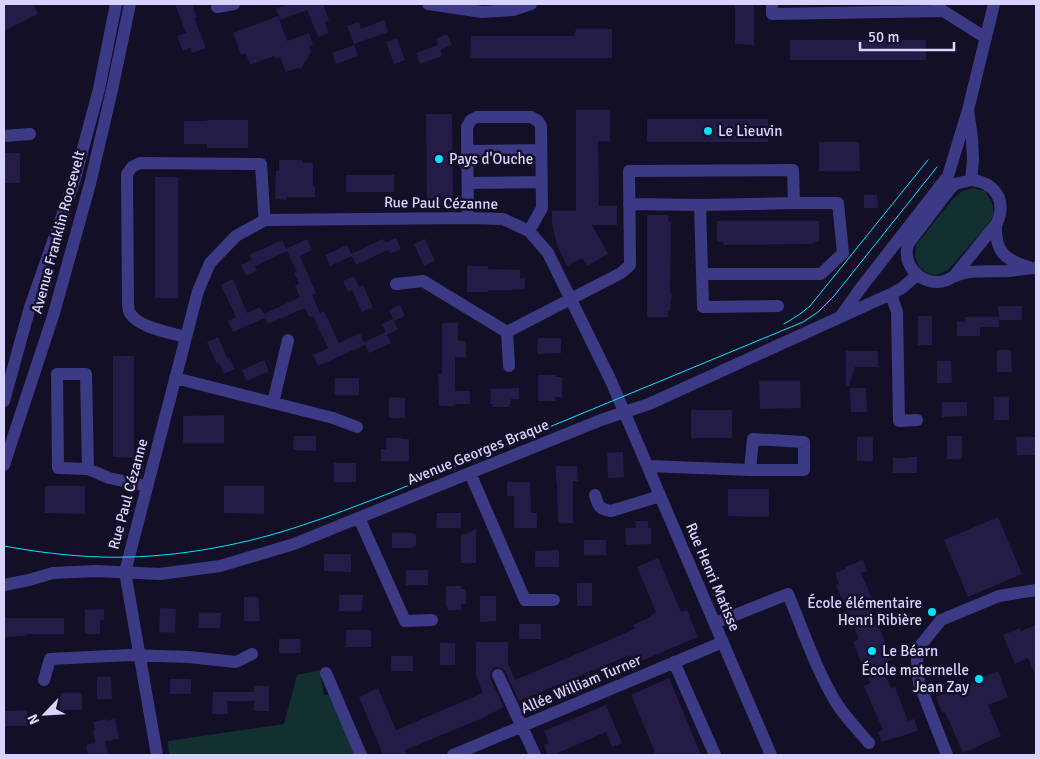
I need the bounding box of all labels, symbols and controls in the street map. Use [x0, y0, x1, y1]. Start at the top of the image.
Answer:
scale bar [860, 20, 954, 52]
text: 50 m [868, 28, 899, 46]
place label: Le Lieuvin [718, 122, 782, 140]
marker: Le Lieuvin [702, 125, 714, 137]
street label: Avenue Franklin Roosevelt [28, 149, 88, 315]
place label: Pays d'Ouche [449, 150, 533, 168]
marker: Pays d'Ouche [433, 153, 445, 165]
street label: Rue Paul Cézanne [384, 193, 498, 213]
street label: Avenue Georges Braque [405, 415, 551, 489]
street label: Rue Paul Cézanne [105, 437, 151, 551]
street label: Rue Henri Matisse [682, 520, 744, 634]
place label: École élémentaire Henri Ribière [807, 593, 922, 629]
marker: École élémentaire Henri Ribière [926, 606, 938, 618]
place label: Le Béarn [882, 642, 938, 660]
marker: Le Béarn [866, 645, 878, 657]
street label: Allée William Turner [518, 650, 644, 718]
place label: École maternelle Jean Zay [862, 660, 969, 696]
marker: École maternelle Jean Zay [973, 673, 985, 685]
north arrow [20, 689, 70, 739]
text: N [24, 711, 43, 727]

